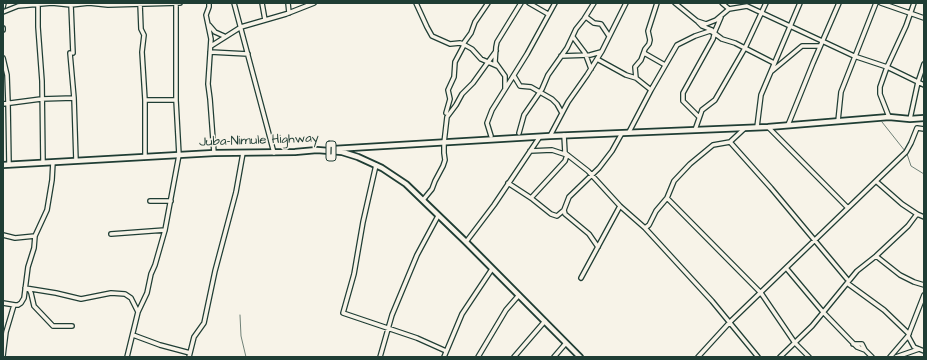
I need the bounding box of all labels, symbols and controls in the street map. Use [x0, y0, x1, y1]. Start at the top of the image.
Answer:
street label: Juba–Nimule Highway [199, 131, 319, 151]
road number: 1 [326, 141, 336, 161]

